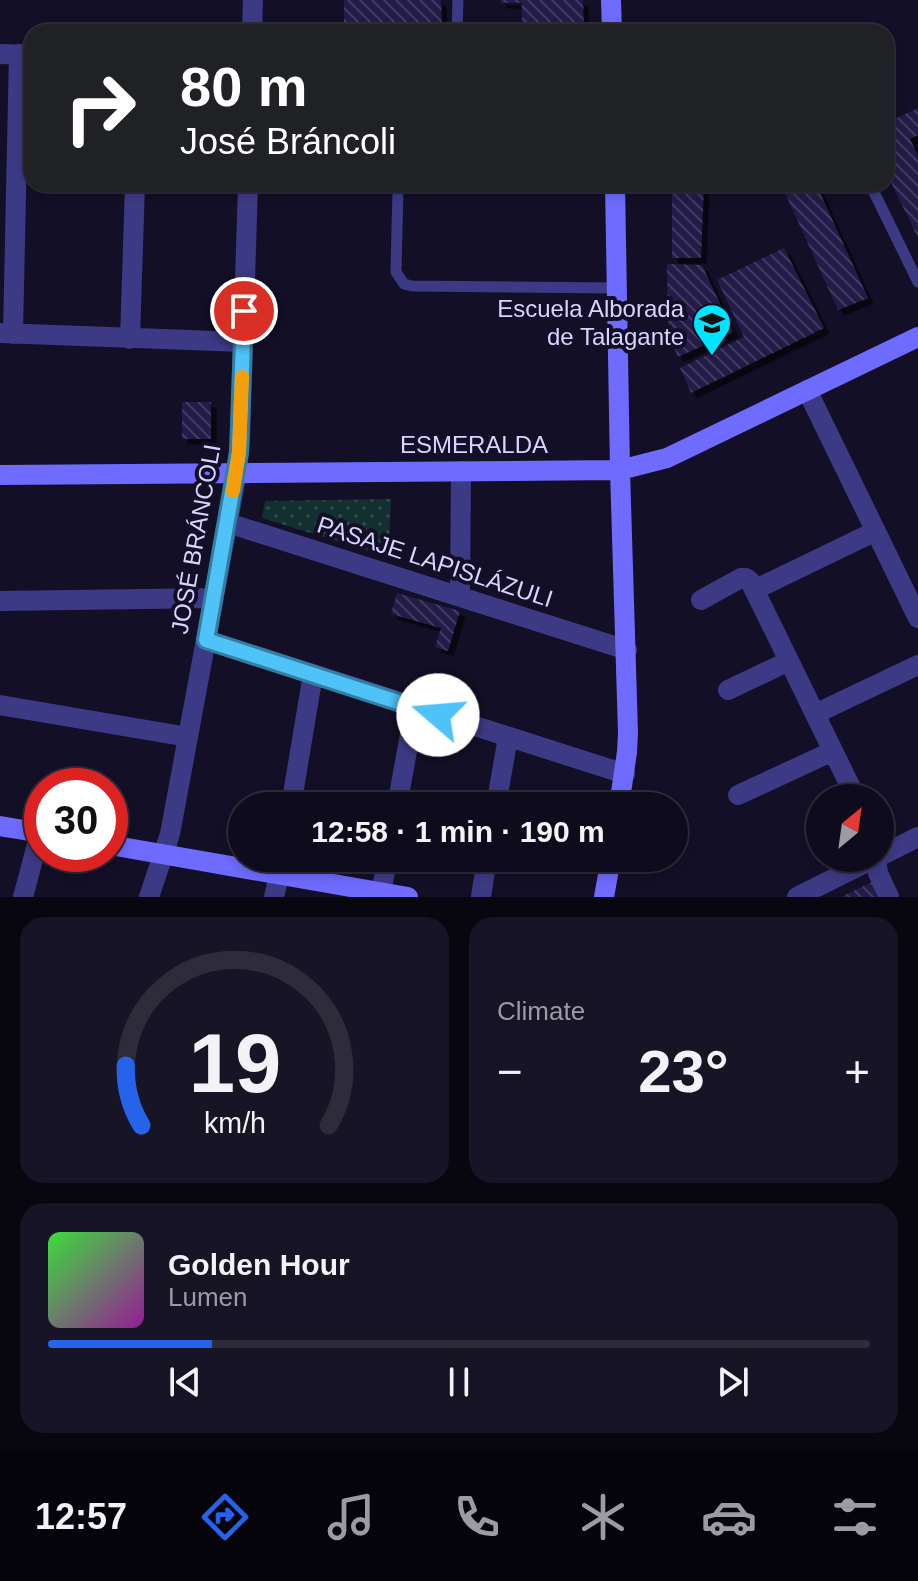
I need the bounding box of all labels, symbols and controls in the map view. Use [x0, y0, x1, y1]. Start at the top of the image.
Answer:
text: 80 m [180, 55, 308, 118]
icon: right [48, 56, 152, 160]
text: José Bráncoli [180, 121, 396, 162]
pin [210, 277, 278, 345]
icon: arrive [222, 289, 266, 333]
place label: Escuela Alborada de Talagante [497, 295, 685, 350]
school or university icon: Escuela Alborada de Talagante [691, 302, 733, 357]
street label: ESMERALDA [400, 431, 548, 458]
street label: JOSÉ BRÁNCOLI [166, 442, 225, 636]
street label: PASAJE LAPISLÁZULI [314, 511, 556, 612]
position arrow [396, 673, 480, 757]
speed limit sign: 30 [24, 768, 128, 872]
north arrow [806, 784, 894, 872]
map controls [806, 784, 894, 872]
text: 12:58 · 1 min · 190 m [311, 815, 605, 848]
text: Climate [497, 996, 585, 1026]
text: 19 [188, 1017, 281, 1110]
text: 23° [638, 1038, 729, 1105]
text: − [497, 1047, 523, 1096]
text: + [844, 1047, 870, 1096]
text: km/h [204, 1107, 265, 1139]
text: Golden Hour [168, 1248, 350, 1281]
text: Lumen [168, 1282, 248, 1312]
icon: previous [163, 1360, 207, 1404]
icon: pause [437, 1360, 481, 1404]
icon: next [711, 1360, 755, 1404]
icon: directions [197, 1489, 253, 1545]
icon: music [323, 1489, 379, 1545]
icon: phone [449, 1489, 505, 1545]
icon: climate [575, 1489, 631, 1545]
icon: car [701, 1489, 757, 1545]
icon: filters [827, 1489, 883, 1545]
text: 12:57 [35, 1496, 127, 1537]

